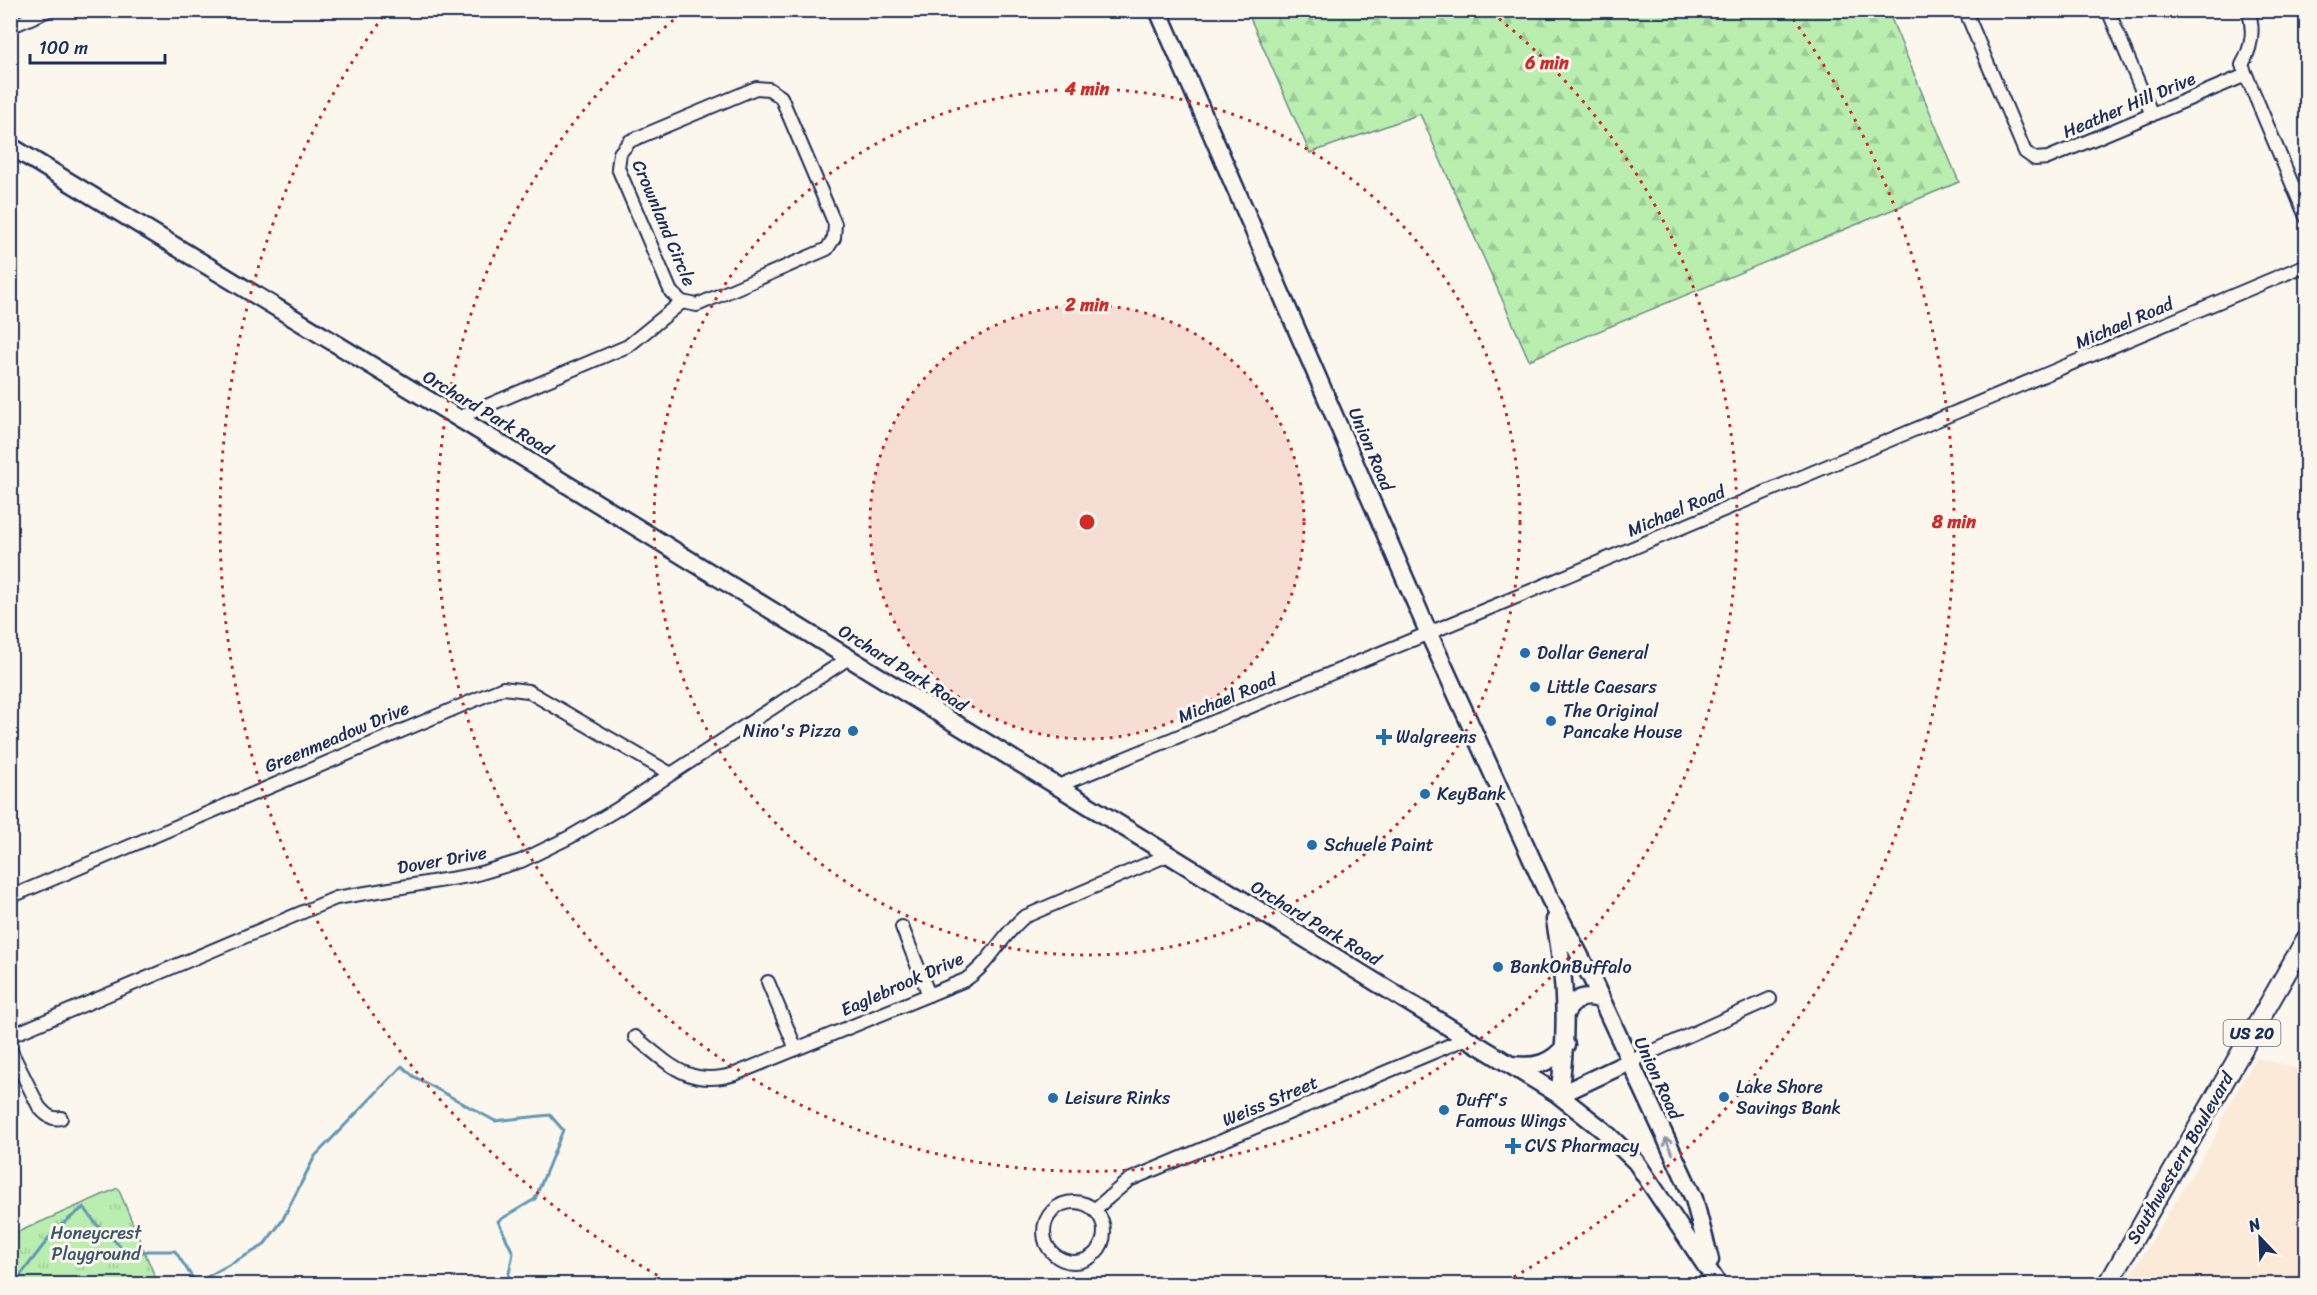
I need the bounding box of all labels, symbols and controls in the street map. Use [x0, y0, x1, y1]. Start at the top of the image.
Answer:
scale bar [30, 27, 165, 65]
text: 100 m [39, 32, 88, 64]
text: 6 min [1524, 47, 1569, 79]
street label: Heather Hill Drive [2057, 62, 2201, 147]
text: 4 min [1064, 73, 1110, 105]
street label: Crownland Circle [623, 155, 705, 291]
street label: Michael Road [2070, 287, 2180, 358]
text: 2 min [1064, 289, 1109, 321]
street label: Orchard Park Road [416, 361, 561, 466]
street label: Union Road [1339, 402, 1404, 497]
street label: Michael Road [1622, 475, 1732, 546]
text: 8 min [1931, 506, 1976, 538]
centre of rings [1077, 512, 1097, 532]
street label: Orchard Park Road [832, 615, 976, 722]
place label: Dollar General [1537, 637, 1650, 669]
marker: Dollar General [1518, 646, 1532, 660]
street label: Michael Road [1173, 663, 1283, 732]
place label: Little Caesars [1547, 671, 1657, 703]
marker: Little Caesars [1528, 680, 1542, 694]
street label: Greenmeadow Drive [259, 692, 415, 782]
place label: The Original Pancake House [1563, 695, 1682, 748]
marker: The Original Pancake House [1544, 714, 1558, 728]
place label: Nino's Pizza [743, 715, 841, 747]
place label: Walgreens [1396, 721, 1477, 753]
marker: Nino's Pizza [846, 724, 860, 738]
marker: Walgreens [1377, 730, 1391, 744]
place label: KeyBank [1437, 778, 1506, 810]
marker: KeyBank [1418, 787, 1432, 801]
place label: Schuele Paint [1324, 829, 1434, 861]
street label: Dover Drive [395, 836, 489, 884]
marker: Schuele Paint [1305, 838, 1319, 852]
street label: Orchard Park Road [1244, 871, 1389, 976]
street label: Eaglebrook Drive [835, 942, 969, 1025]
place label: BankOnBuffalo [1510, 951, 1632, 983]
marker: BankOnBuffalo [1491, 960, 1505, 974]
road number: US 20 [2224, 1020, 2280, 1046]
street label: Union Road [1625, 1031, 1692, 1126]
street label: Southwestern Boulevard [2118, 1064, 2243, 1250]
street label: Weiss Street [1217, 1066, 1323, 1136]
place label: Lake Shore Savings Bank [1736, 1071, 1841, 1124]
place label: Leisure Rinks [1065, 1082, 1171, 1114]
place label: Duff's Famous Wings [1456, 1084, 1567, 1137]
marker: Lake Shore Savings Bank [1717, 1090, 1731, 1104]
marker: Leisure Rinks [1046, 1091, 1060, 1105]
marker: Duff's Famous Wings [1437, 1103, 1451, 1117]
place label: CVS Pharmacy [1525, 1130, 1640, 1162]
one-way arrow [1662, 1138, 1674, 1156]
marker: CVS Pharmacy [1506, 1139, 1520, 1153]
north arrow [2230, 1208, 2290, 1268]
text: N [2243, 1209, 2266, 1241]
park label: Honeycrest Playground [51, 1217, 142, 1270]

